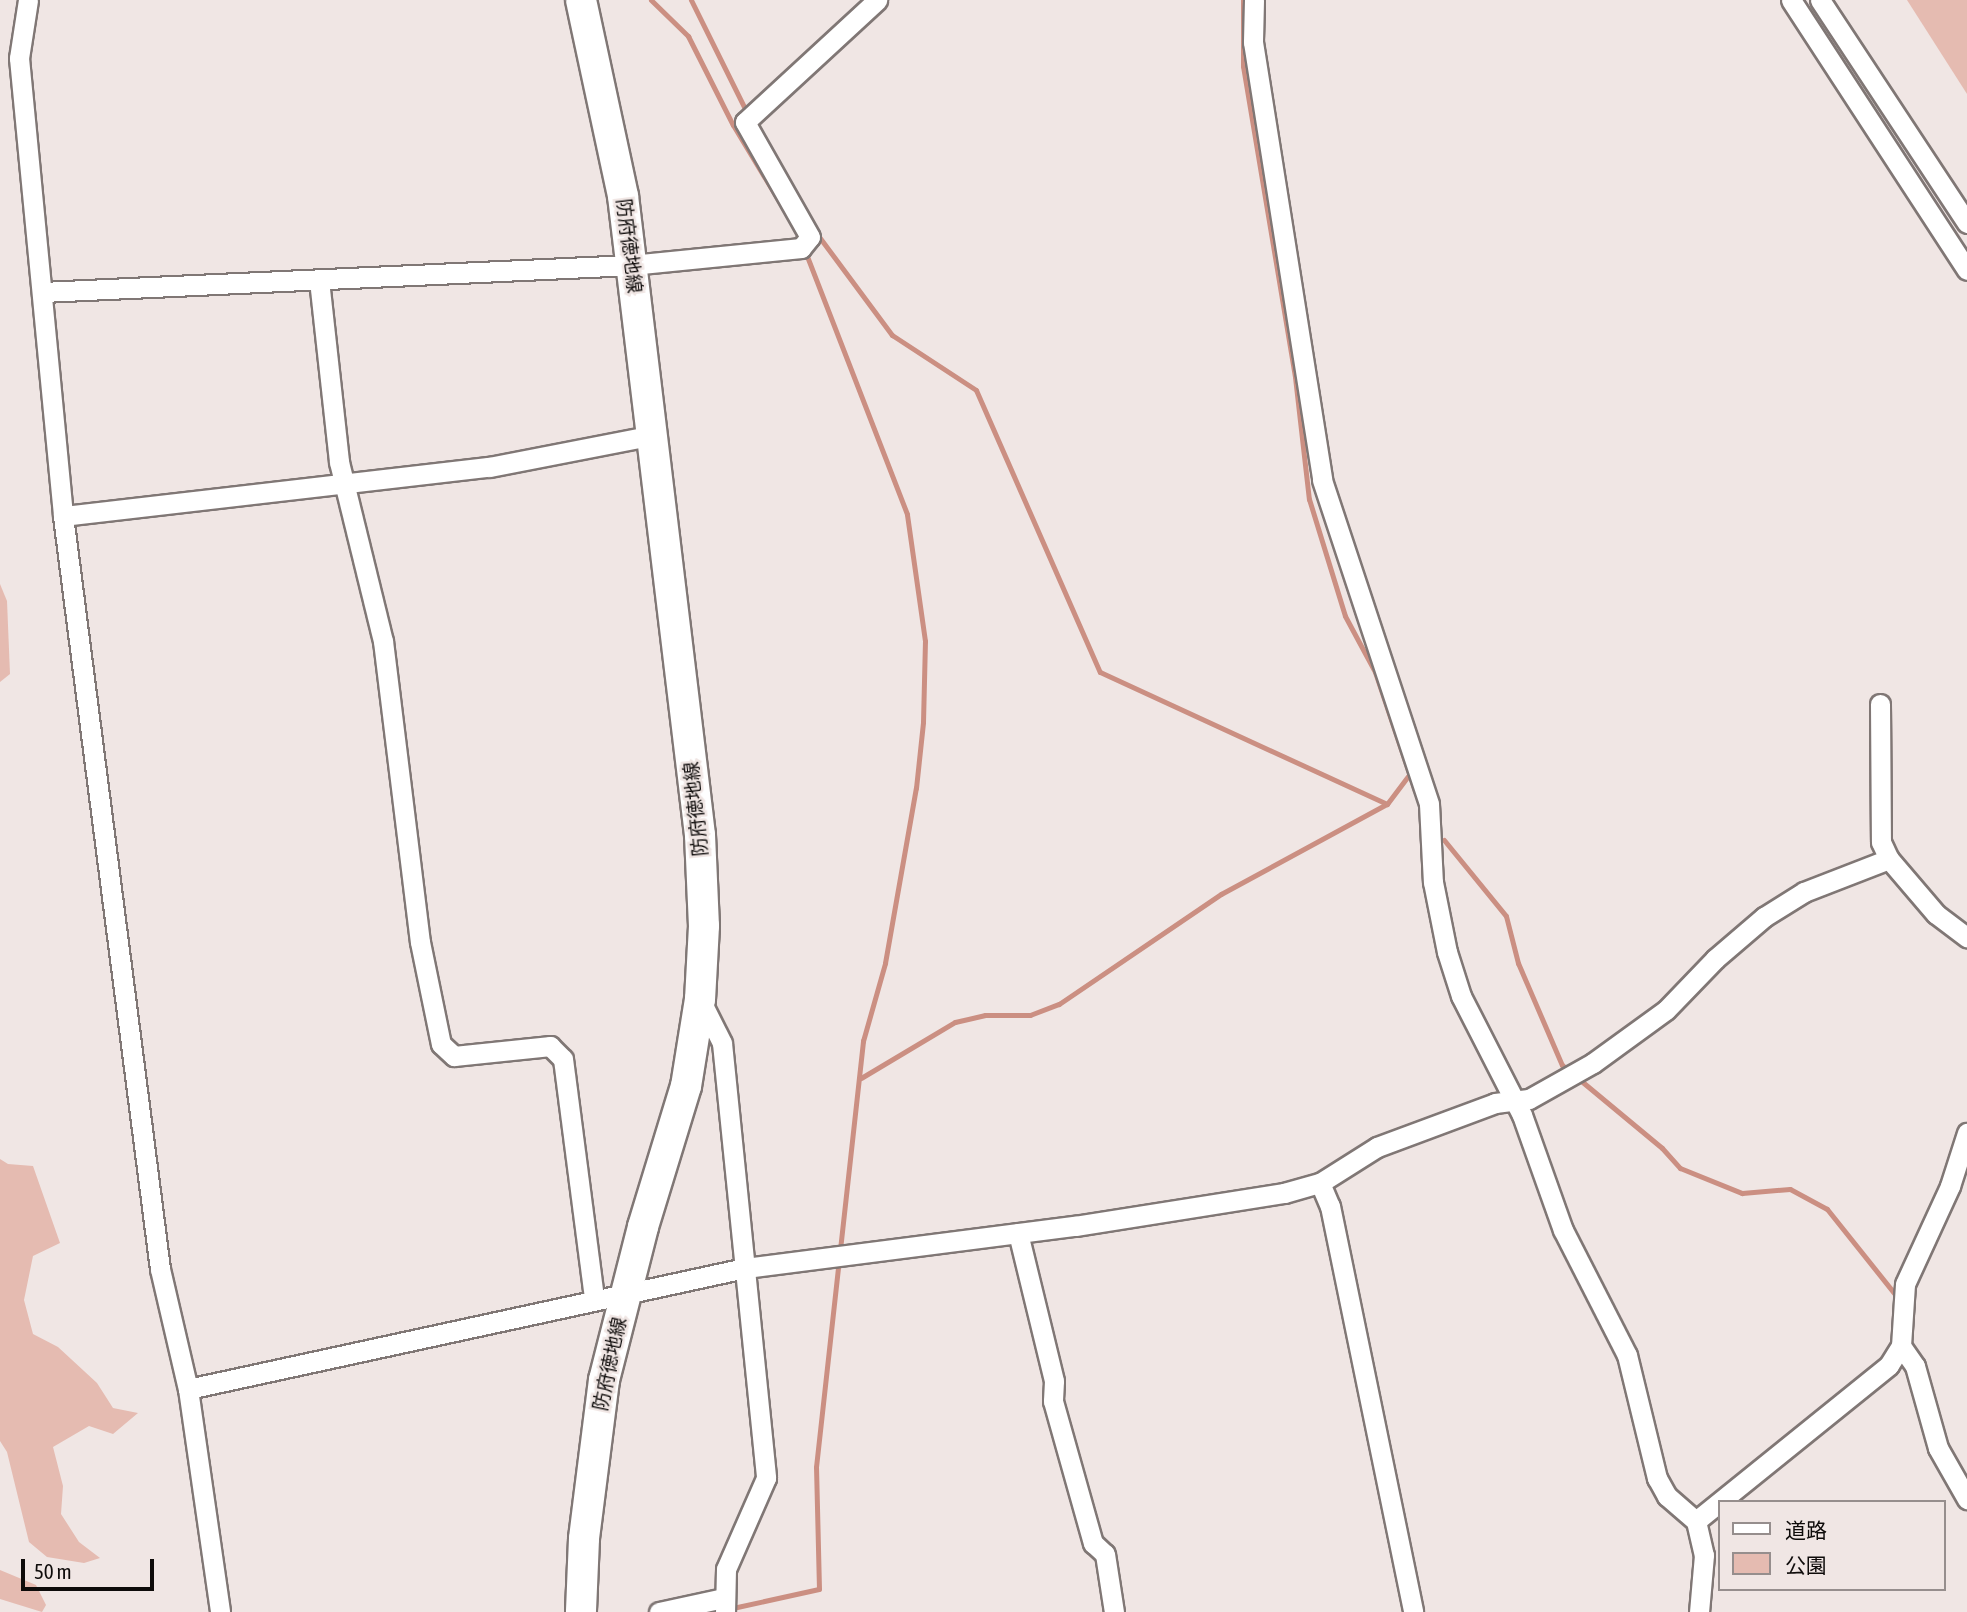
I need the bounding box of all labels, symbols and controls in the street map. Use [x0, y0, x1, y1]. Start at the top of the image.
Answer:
street label: 防府徳地線 [612, 197, 646, 295]
street label: 防府徳地線 [680, 761, 712, 857]
street label: 防府徳地線 [589, 1315, 631, 1413]
legend [1718, 1500, 1946, 1591]
text: 道路 [1785, 1518, 1827, 1542]
scale bar [24, 1546, 158, 1590]
text: 公園 [1785, 1553, 1827, 1577]
text: 50 m [34, 1559, 72, 1583]

